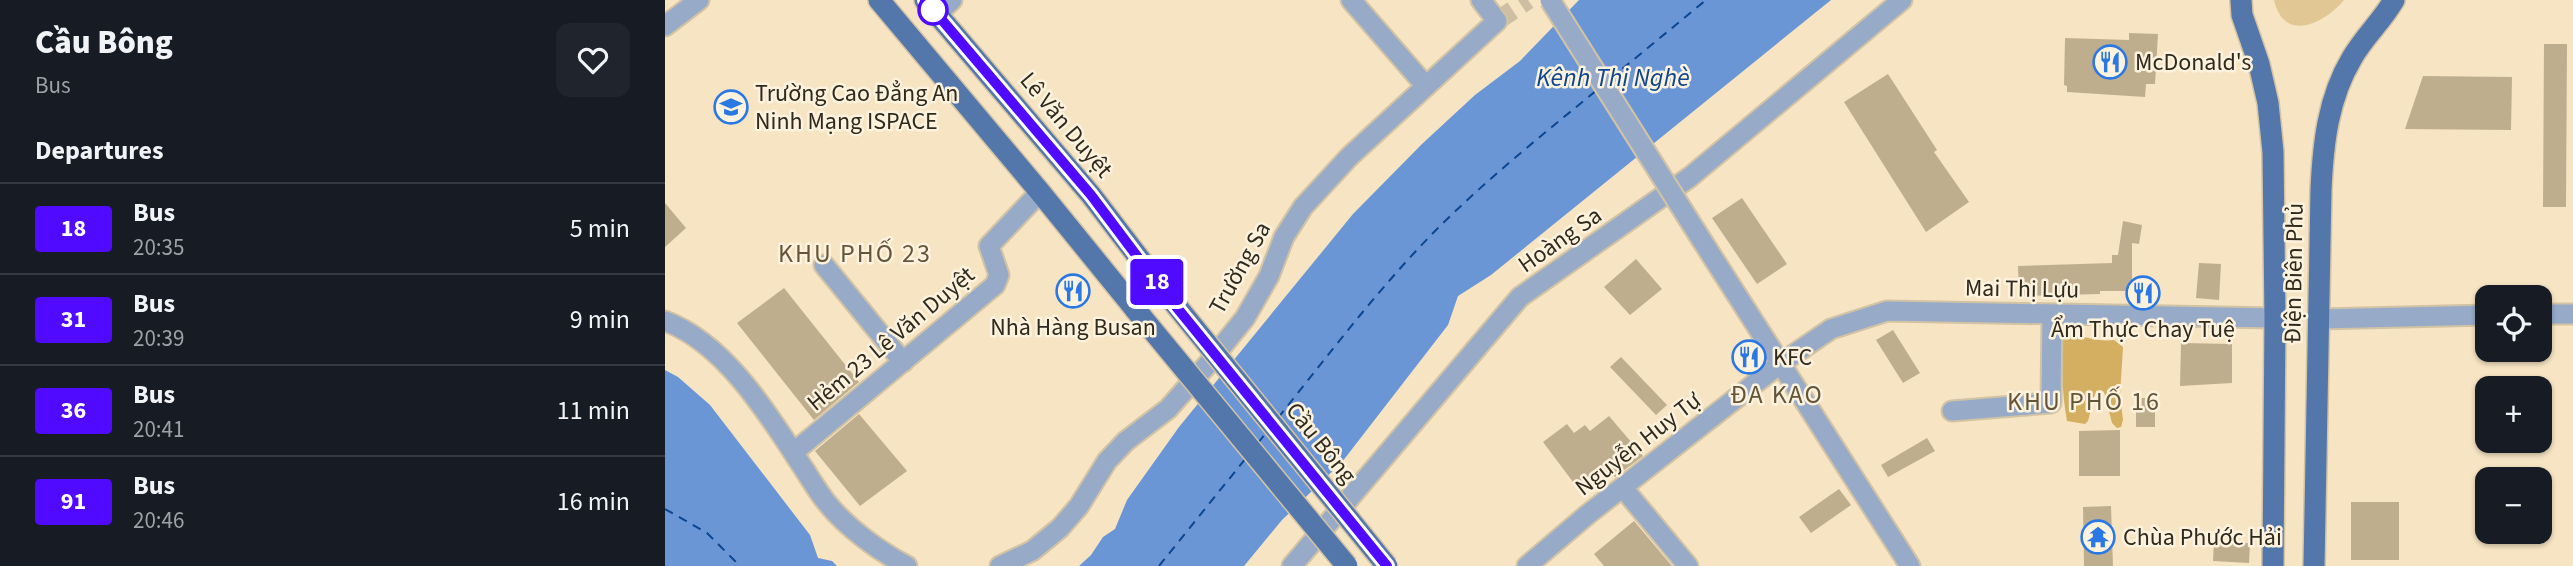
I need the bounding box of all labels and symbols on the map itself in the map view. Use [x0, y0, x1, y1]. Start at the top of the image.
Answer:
unlabelled marker [918, 0, 948, 25]
restaurant icon: McDonald's [2091, 43, 2129, 81]
place label: McDonald's [2135, 45, 2251, 80]
water label: Kênh Thị Nghè [1536, 59, 1690, 96]
street label: Lê Văn Duyệt [1011, 64, 1121, 186]
place label: Trường Cao Đẳng An Ninh Mạng ISPACE [755, 76, 958, 139]
school or university icon: Trường Cao Đẳng An Ninh Mạng ISPACE [712, 88, 750, 126]
street label: Hoàng Sa [1511, 198, 1609, 282]
street label: Ðiện Biên Phủ [2275, 202, 2313, 344]
street label: Trường Sa [1200, 215, 1280, 321]
district label: KHU PHỐ 23 [778, 235, 932, 272]
street label: Hẻm 23 Lê Văn Duyệt [799, 258, 983, 420]
line badge: 18 [1126, 259, 1189, 305]
street label: Mai Thị Lựu [1964, 271, 2080, 307]
restaurant icon: Nhà Hàng Busan [1054, 272, 1092, 310]
restaurant icon: Ẩm Thực Chay Tuệ [2124, 274, 2162, 312]
place label: Nhà Hàng Busan [990, 310, 1156, 345]
place label: Ẩm Thực Chay Tuệ [2051, 312, 2235, 347]
restaurant icon: KFC [1730, 338, 1768, 376]
place label: KFC [1773, 340, 1812, 375]
district label: ĐA KAO [1730, 376, 1824, 413]
street label: Nguyễn Huy Tự [1568, 383, 1709, 504]
district label: KHU PHỐ 16 [2007, 383, 2161, 420]
street label: Cầu Bông [1277, 395, 1365, 491]
temple icon: Chùa Phước Hải [2079, 518, 2117, 556]
place label: Chùa Phước Hải [2123, 520, 2282, 555]

